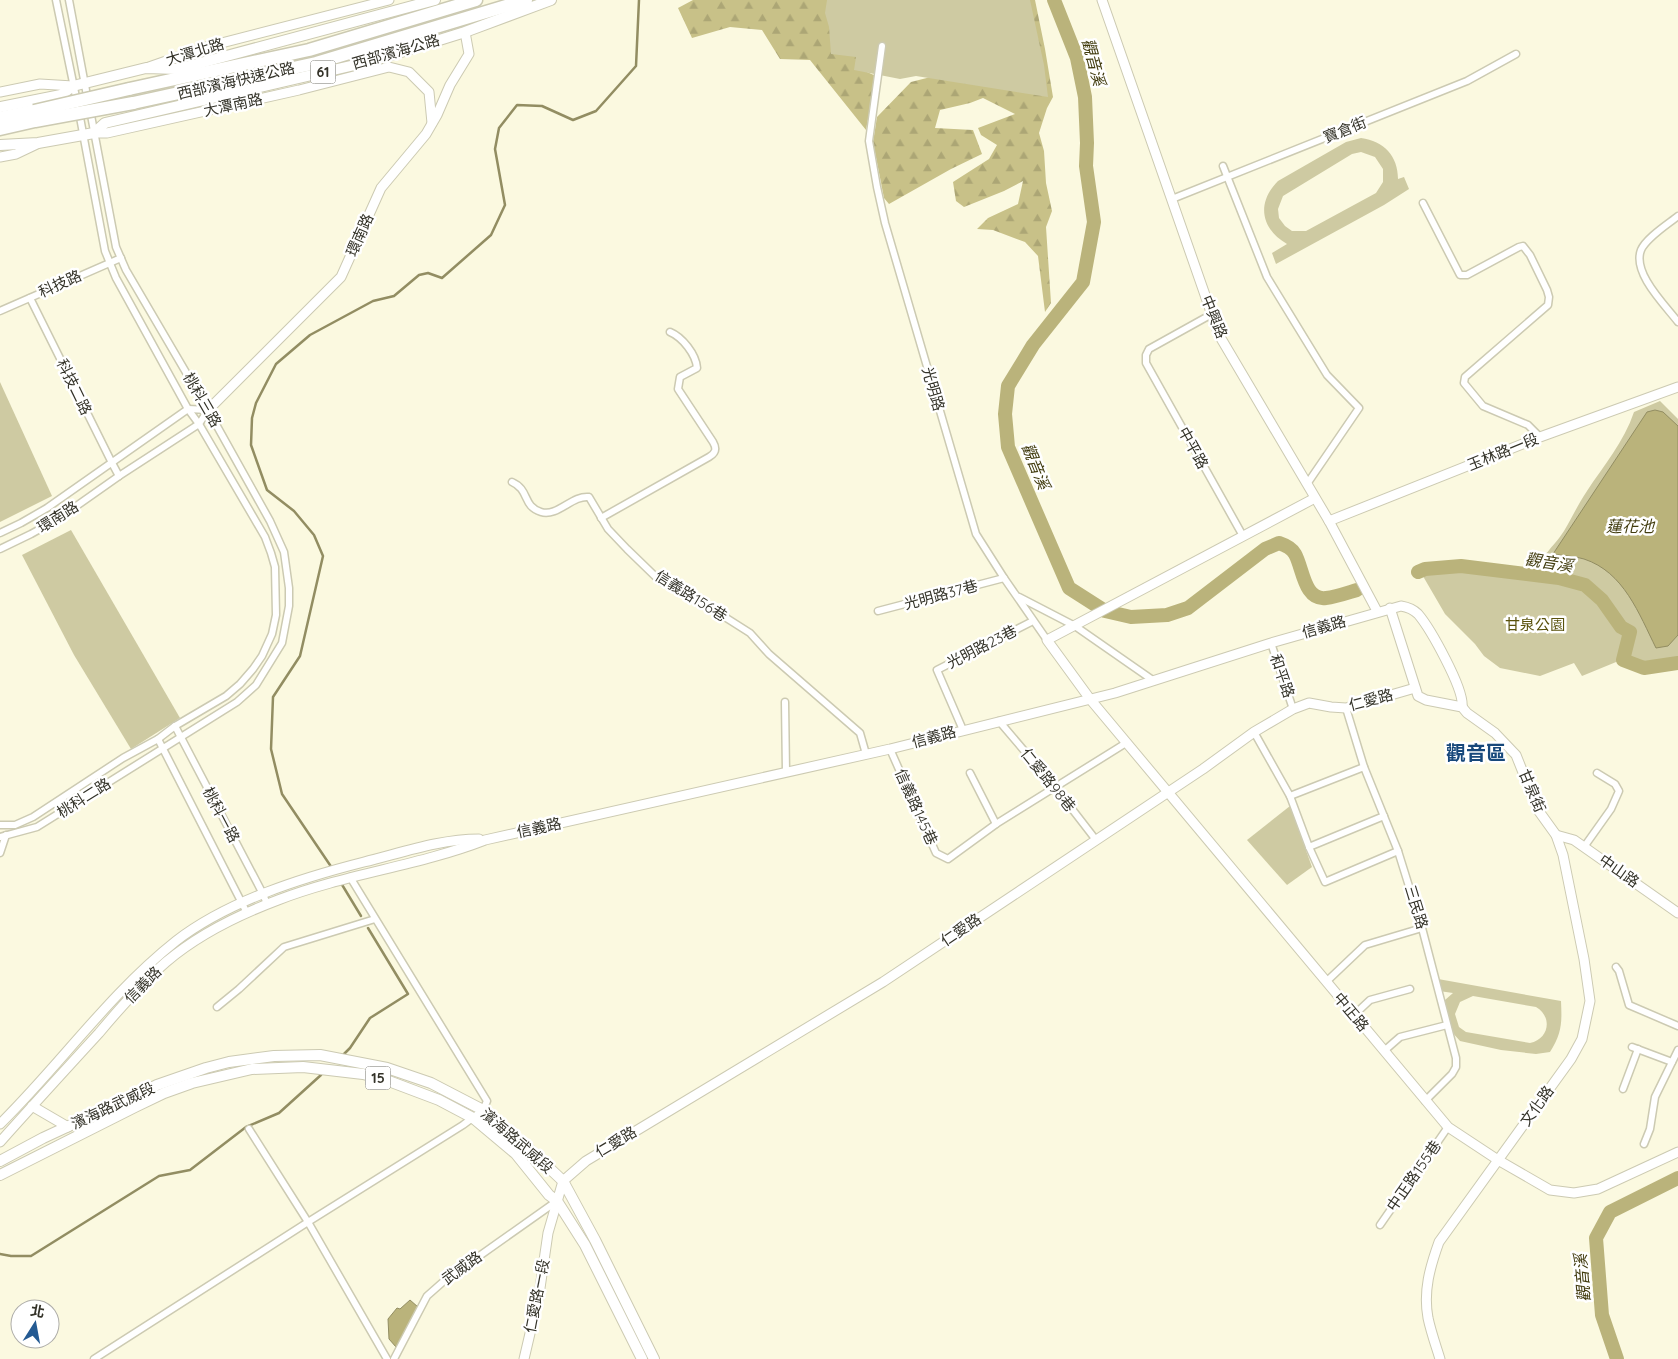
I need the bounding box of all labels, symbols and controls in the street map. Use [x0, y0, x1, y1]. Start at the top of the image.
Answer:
street label: 西部濱海公路 [350, 30, 442, 73]
street label: 大潭北路 [163, 34, 226, 69]
water label: 觀音溪 [1078, 36, 1110, 90]
street label: 西部濱海快速公路 [175, 58, 296, 103]
road number: 61 [310, 61, 336, 84]
street label: 大潭南路 [202, 89, 264, 120]
street label: 寶倉街 [1320, 112, 1369, 147]
street label: 環南路 [342, 210, 377, 259]
street label: 科技路 [35, 266, 84, 301]
street label: 中興路 [1197, 292, 1232, 341]
street label: 科技二路 [53, 356, 96, 418]
street label: 光明路 [918, 365, 949, 413]
street label: 桃科三路 [179, 369, 226, 430]
street label: 中平路 [1174, 423, 1213, 472]
street label: 玉林路一段 [1464, 429, 1541, 474]
water label: 觀音溪 [1018, 440, 1055, 494]
street label: 環南路 [34, 497, 82, 537]
water label: 蓮花池 [1606, 516, 1656, 536]
water label: 觀音溪 [1524, 548, 1576, 576]
street label: 信義路156巷 [652, 566, 731, 625]
street label: 光明路37巷 [902, 576, 980, 613]
street label: 信義路 [1300, 611, 1348, 642]
park label: 甘泉公園 [1505, 615, 1565, 634]
street label: 光明路23巷 [944, 621, 1020, 672]
street label: 和平路 [1266, 651, 1299, 700]
street label: 仁愛路 [1347, 685, 1395, 715]
street label: 信義路 [910, 722, 958, 752]
district label: 觀音區 [1446, 740, 1506, 765]
street label: 仁愛路98巷 [1017, 744, 1080, 815]
street label: 信義路145巷 [891, 766, 942, 848]
street label: 甘泉街 [1515, 766, 1550, 815]
street label: 桃科二路 [53, 774, 114, 822]
street label: 桃科一路 [199, 784, 244, 846]
street label: 信義路 [515, 814, 563, 841]
street label: 中山路 [1595, 850, 1643, 891]
street label: 三民路 [1401, 883, 1432, 931]
street label: 仁愛路 [937, 909, 985, 950]
street label: 信義路 [120, 962, 165, 1007]
street label: 中正路 [1330, 988, 1373, 1035]
road number: 15 [366, 1066, 390, 1090]
street label: 濱海路武威段 [68, 1078, 158, 1133]
street label: 文化路 [1516, 1082, 1558, 1129]
street label: 濱海路武威段 [477, 1104, 558, 1177]
street label: 仁愛路 [592, 1122, 640, 1161]
street label: 中正路155巷 [1382, 1137, 1445, 1215]
street label: 武威路 [438, 1247, 485, 1289]
water label: 觀音溪 [1570, 1251, 1594, 1303]
street label: 仁愛路一段 [520, 1257, 553, 1335]
north arrow [10, 1299, 60, 1349]
text: 北 [29, 1301, 46, 1321]

